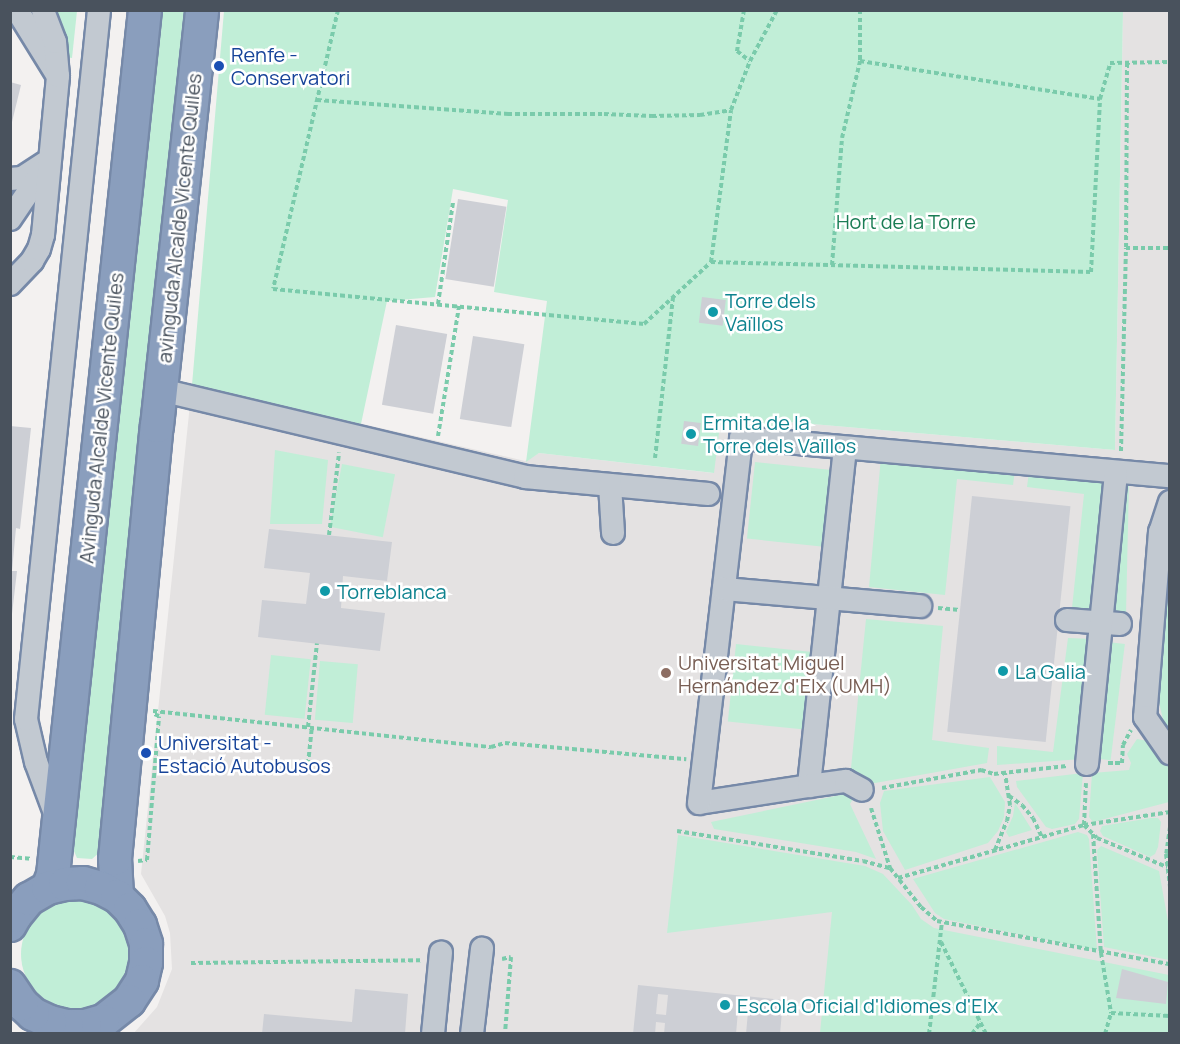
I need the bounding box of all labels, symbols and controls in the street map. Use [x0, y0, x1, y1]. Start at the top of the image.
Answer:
place label: Renfe - Conservatori [231, 42, 350, 89]
marker: Renfe - Conservatori [212, 59, 226, 73]
street label: avinguda Alcalde Vicente Quiles [152, 72, 206, 364]
park label: Hort de la Torre [836, 209, 976, 233]
street label: Avinguda Alcalde Vicente Quiles [74, 271, 128, 565]
place label: Torre dels Vaïllos [725, 288, 816, 335]
marker: Torre dels Vaïllos [706, 305, 720, 319]
place label: Ermita de la Torre dels Vaïllos [703, 410, 856, 457]
marker: Ermita de la Torre dels Vaïllos [684, 427, 698, 441]
place label: Torreblanca [337, 579, 447, 603]
marker: Torreblanca [318, 584, 332, 598]
place label: Universitat Miguel Hernández d'Elx (UMH) [678, 650, 892, 697]
place label: La Galia [1015, 659, 1086, 683]
marker: La Galia [996, 664, 1010, 678]
marker: Universitat Miguel Hernández d'Elx (UMH) [659, 666, 673, 680]
place label: Universitat - Estació Autobusos [158, 730, 331, 777]
marker: Universitat - Estació Autobusos [139, 746, 153, 760]
place label: Escola Oficial d'Idiomes d'Elx [737, 993, 998, 1017]
marker: Escola Oficial d'Idiomes d'Elx [718, 998, 732, 1012]

